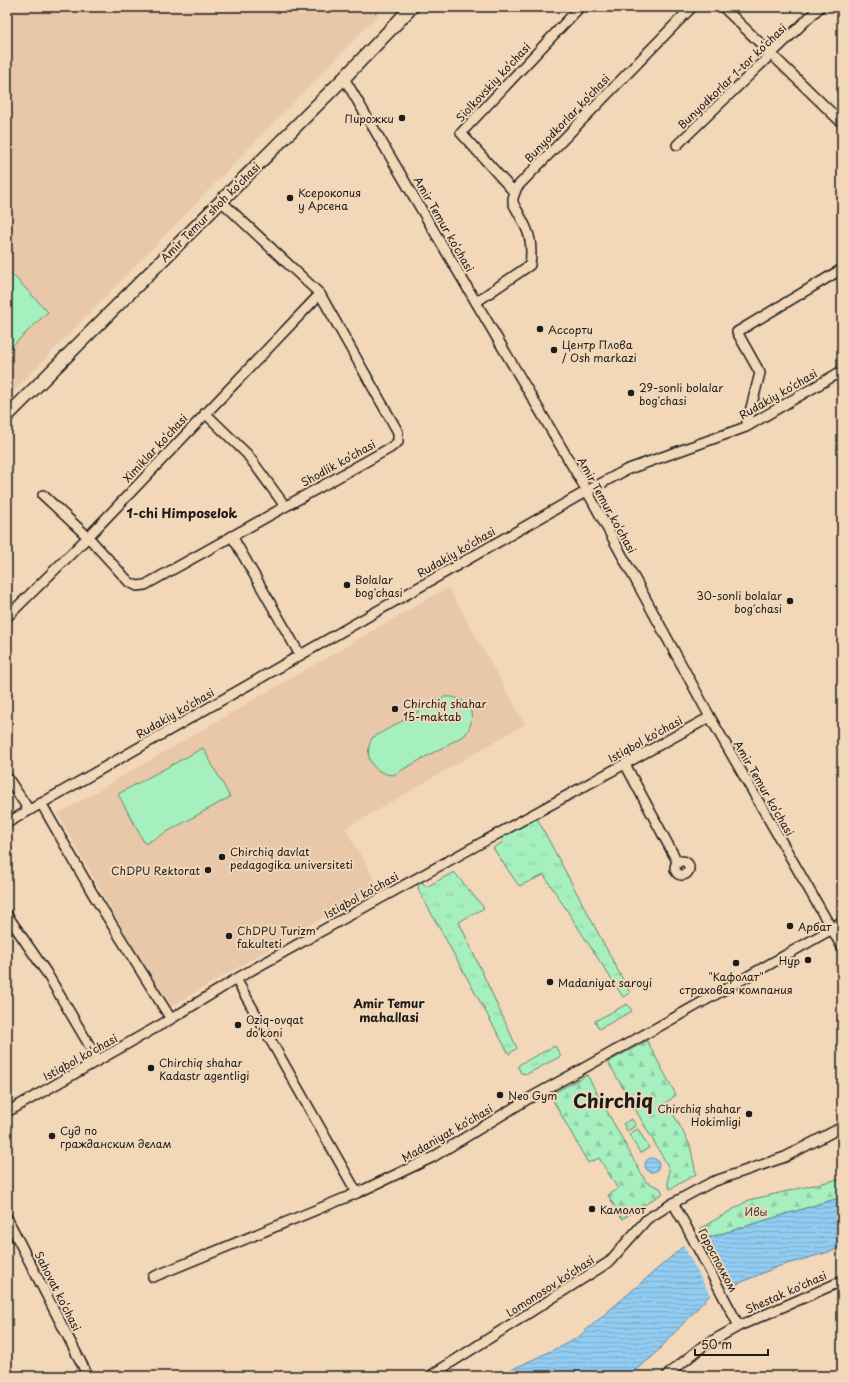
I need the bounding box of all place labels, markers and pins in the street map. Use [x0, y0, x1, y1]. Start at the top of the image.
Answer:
place label: Пирожки [345, 110, 394, 127]
marker: Пирожки [397, 113, 407, 123]
place label: Ксерокопия у Арсена [298, 184, 361, 214]
marker: Ксерокопия у Арсена [285, 193, 295, 203]
place label: Ассорти [548, 321, 593, 338]
marker: Ассорти [535, 324, 545, 334]
place label: Центр Плова / Osh markazi [562, 336, 637, 366]
marker: Центр Плова / Osh markazi [549, 345, 559, 355]
place label: 29-sonli bolalar bog'chasi [639, 379, 723, 409]
marker: 29-sonli bolalar bog'chasi [626, 388, 636, 398]
place label: Bolalar bog'chasi [355, 571, 403, 601]
marker: Bolalar bog'chasi [342, 580, 352, 590]
place label: 30-sonli bolalar bog'chasi [696, 587, 782, 617]
marker: 30-sonli bolalar bog'chasi [785, 596, 795, 606]
place label: Chirchiq shahar 15-maktab [403, 695, 487, 725]
marker: Chirchiq shahar 15-maktab [390, 704, 400, 714]
place label: Chirchiq davlat pedagogika universiteti [230, 843, 353, 873]
marker: Chirchiq davlat pedagogika universiteti [217, 852, 227, 862]
place label: ChDPU Rektorat [111, 862, 201, 879]
marker: ChDPU Rektorat [203, 865, 213, 875]
place label: Арбат [798, 918, 832, 935]
marker: Арбат [785, 921, 795, 931]
place label: ChDPU Turizm fakulteti [237, 922, 316, 952]
marker: ChDPU Turizm fakulteti [224, 931, 234, 941]
place label: Нур [779, 952, 800, 969]
marker: Нур [803, 955, 813, 965]
marker: "Кафолат" страховая компания [731, 958, 741, 968]
place label: "Кафолат" страховая компания [679, 968, 793, 998]
place label: Madaniyat saroyi [558, 974, 652, 991]
marker: Madaniyat saroyi [545, 977, 555, 987]
place label: Oziq-ovqat do‘koni [246, 1011, 304, 1041]
marker: Oziq-ovqat do‘koni [233, 1020, 243, 1030]
place label: Chirchiq shahar Kadastr agentligi [159, 1054, 249, 1084]
marker: Chirchiq shahar Kadastr agentligi [146, 1063, 156, 1073]
place label: Neo Gym [508, 1087, 557, 1104]
marker: Neo Gym [495, 1090, 505, 1100]
place label: Chirchiq shahar Hokimligi [657, 1100, 741, 1130]
marker: Chirchiq shahar Hokimligi [744, 1109, 754, 1119]
place label: Суд по гражданским делам [60, 1122, 172, 1152]
marker: Суд по гражданским делам [47, 1131, 57, 1141]
place label: Камолот [600, 1201, 647, 1218]
marker: Камолот [587, 1204, 597, 1214]

